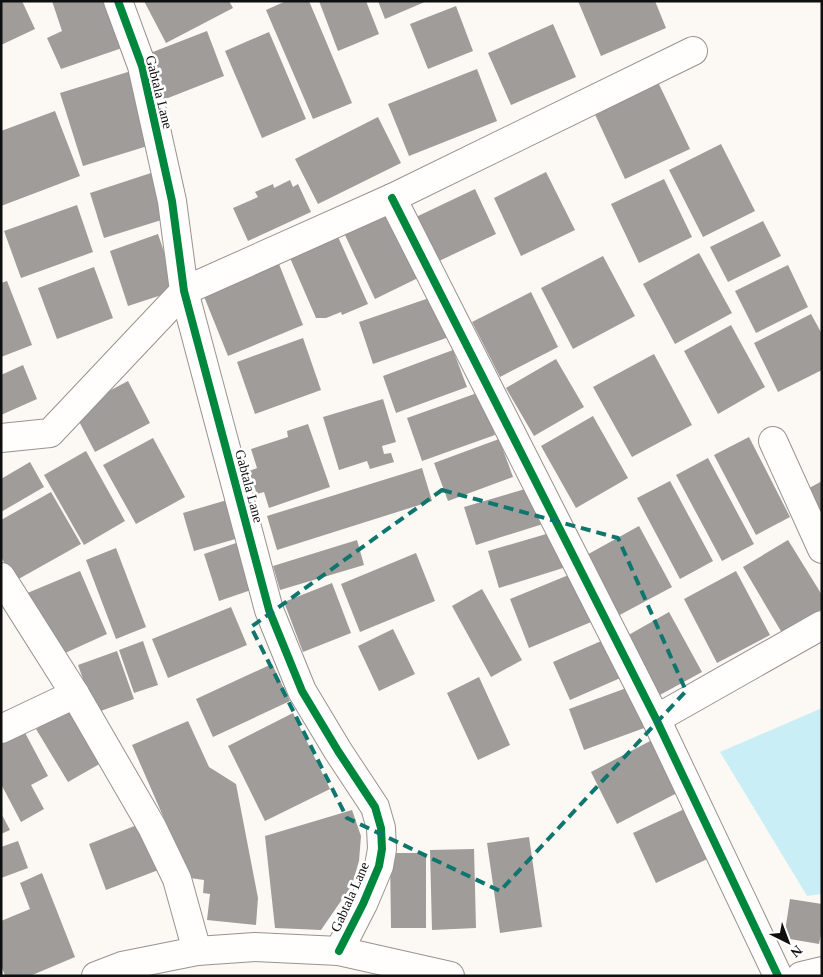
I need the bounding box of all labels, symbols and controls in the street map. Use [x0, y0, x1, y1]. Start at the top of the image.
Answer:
street label: Gabtala Lane [143, 54, 175, 130]
street label: Gabtala Lane [232, 448, 266, 524]
street label: Gabtala Lane [328, 860, 372, 934]
north arrow [763, 917, 813, 967]
text: N [788, 942, 805, 960]

